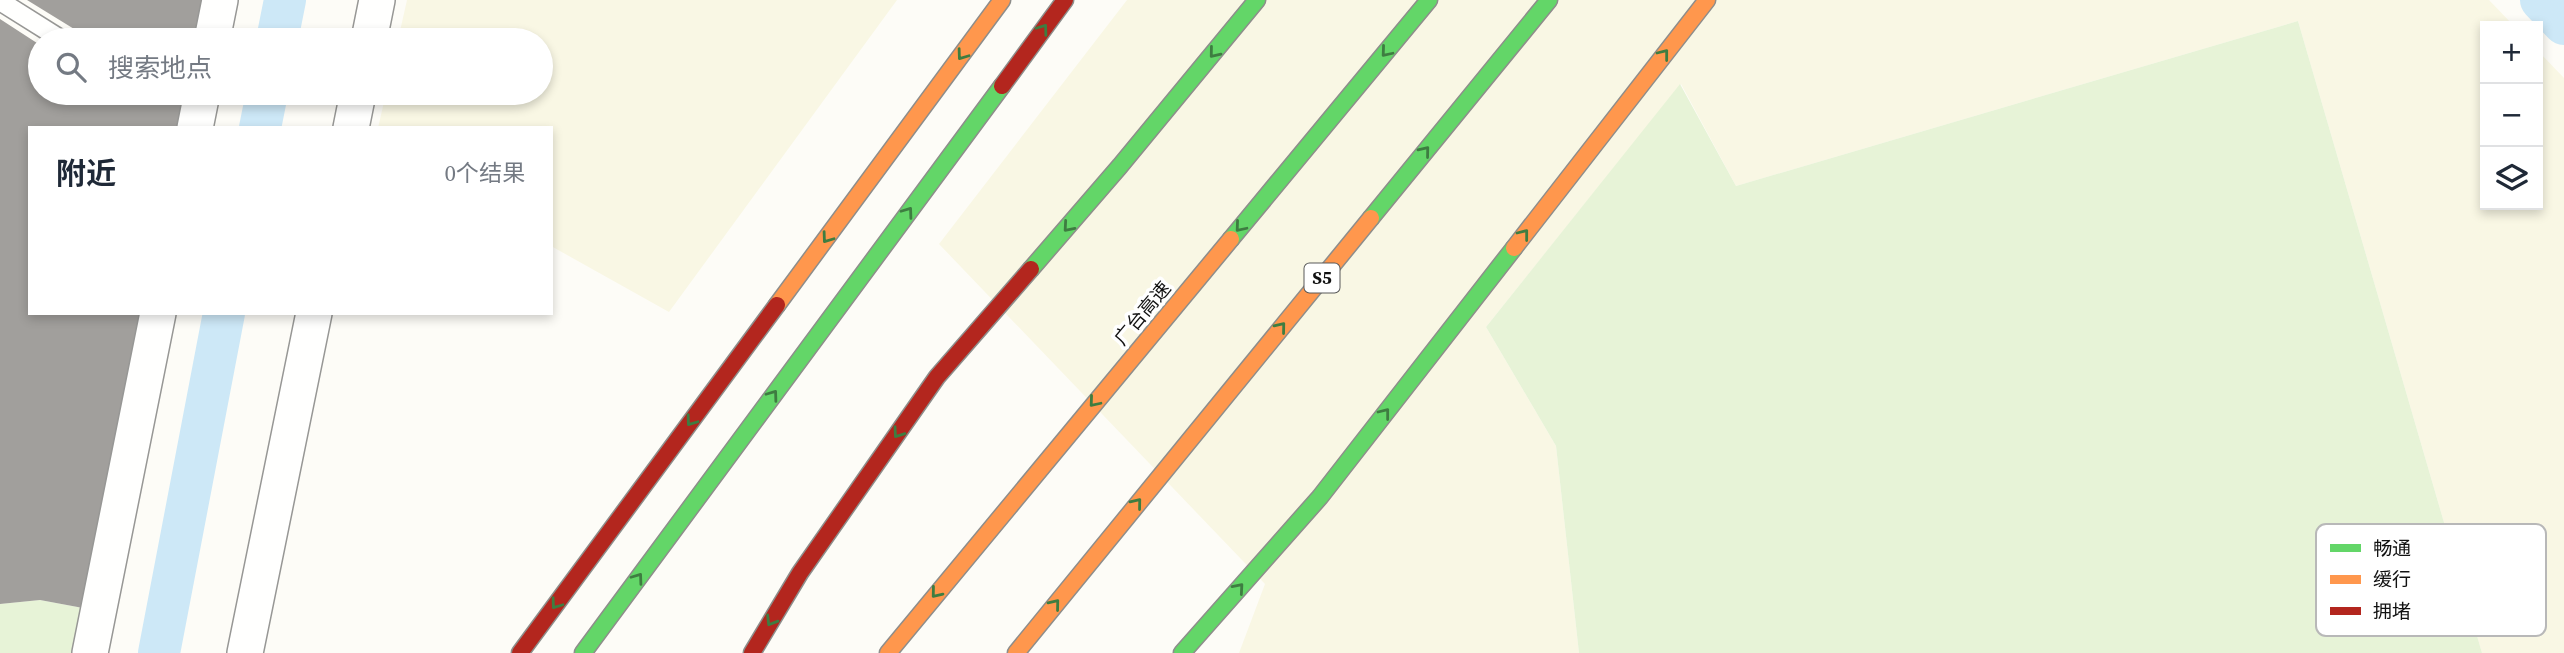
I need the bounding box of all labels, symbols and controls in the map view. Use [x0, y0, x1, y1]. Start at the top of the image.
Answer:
map controls [2480, 21, 2543, 210]
button: + [2480, 21, 2543, 84]
one-way arrow [1035, 25, 1048, 37]
search box [28, 28, 553, 105]
one-way arrow [1210, 44, 1222, 57]
one-way arrow [1381, 45, 1394, 57]
one-way arrow [958, 47, 970, 60]
icon: search [52, 48, 90, 86]
text: 搜索地点 [108, 50, 212, 86]
one-way arrow [1656, 50, 1669, 62]
button: − [2480, 84, 2543, 147]
one-way arrow [1417, 146, 1430, 158]
button: layers [2480, 147, 2543, 210]
text: 附近 [56, 153, 116, 194]
text: 0个结果 [445, 157, 525, 189]
one-way arrow [900, 208, 912, 220]
one-way arrow [1064, 219, 1076, 232]
one-way arrow [1236, 219, 1248, 232]
one-way arrow [1516, 229, 1529, 242]
one-way arrow [822, 230, 835, 243]
road number: S5 [1304, 264, 1340, 292]
street label: 广台高速 [1108, 276, 1176, 350]
one-way arrow [1273, 322, 1286, 334]
one-way arrow [765, 391, 777, 403]
one-way arrow [1090, 394, 1103, 407]
one-way arrow [1376, 409, 1389, 421]
one-way arrow [687, 413, 700, 426]
one-way arrow [894, 425, 906, 438]
one-way arrow [1129, 498, 1142, 510]
legend [2316, 524, 2546, 636]
text: 畅通 [2373, 535, 2411, 561]
text: 缓行 [2373, 566, 2411, 592]
one-way arrow [630, 574, 642, 586]
one-way arrow [1231, 583, 1243, 596]
one-way arrow [932, 585, 944, 598]
one-way arrow [552, 596, 564, 609]
text: 拥堵 [2373, 598, 2411, 624]
one-way arrow [1047, 600, 1059, 613]
one-way arrow [766, 614, 779, 627]

